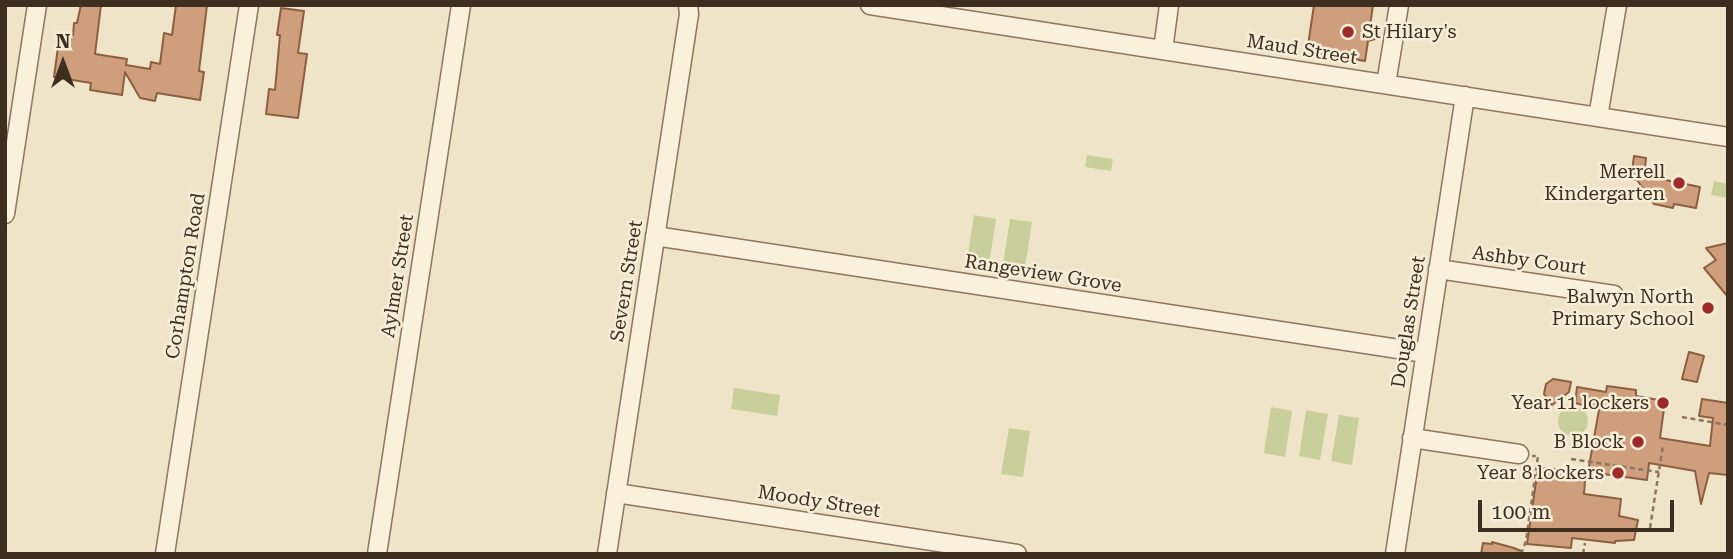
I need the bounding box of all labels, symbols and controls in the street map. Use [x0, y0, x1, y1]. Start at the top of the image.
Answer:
place label: St Hilary's [1362, 21, 1457, 43]
marker: St Hilary's [1340, 24, 1356, 40]
north arrow [28, 28, 98, 98]
text: N [56, 30, 70, 53]
street label: Maud Street [1245, 30, 1359, 70]
place label: Merrell Kindergarten [1544, 161, 1665, 205]
marker: Merrell Kindergarten [1671, 175, 1687, 191]
street label: Corhampton Road [162, 191, 210, 361]
street label: Aylmer Street [377, 213, 419, 339]
street label: Severn Street [606, 219, 648, 343]
street label: Ashby Court [1471, 242, 1587, 280]
street label: Rangeview Grove [963, 250, 1123, 298]
street label: Douglas Street [1387, 254, 1431, 390]
place label: Balwyn North Primary School [1552, 286, 1694, 330]
marker: Balwyn North Primary School [1700, 300, 1716, 316]
place label: Year 11 lockers [1511, 392, 1649, 414]
marker: Year 11 lockers [1655, 395, 1671, 411]
place label: B Block [1554, 431, 1624, 453]
marker: B Block [1630, 434, 1646, 450]
place label: Year 8 lockers [1477, 462, 1604, 484]
marker: Year 8 lockers [1610, 465, 1626, 481]
street label: Moody Street [756, 481, 882, 523]
scale bar [1481, 486, 1677, 530]
text: 100 m [1491, 500, 1551, 524]

